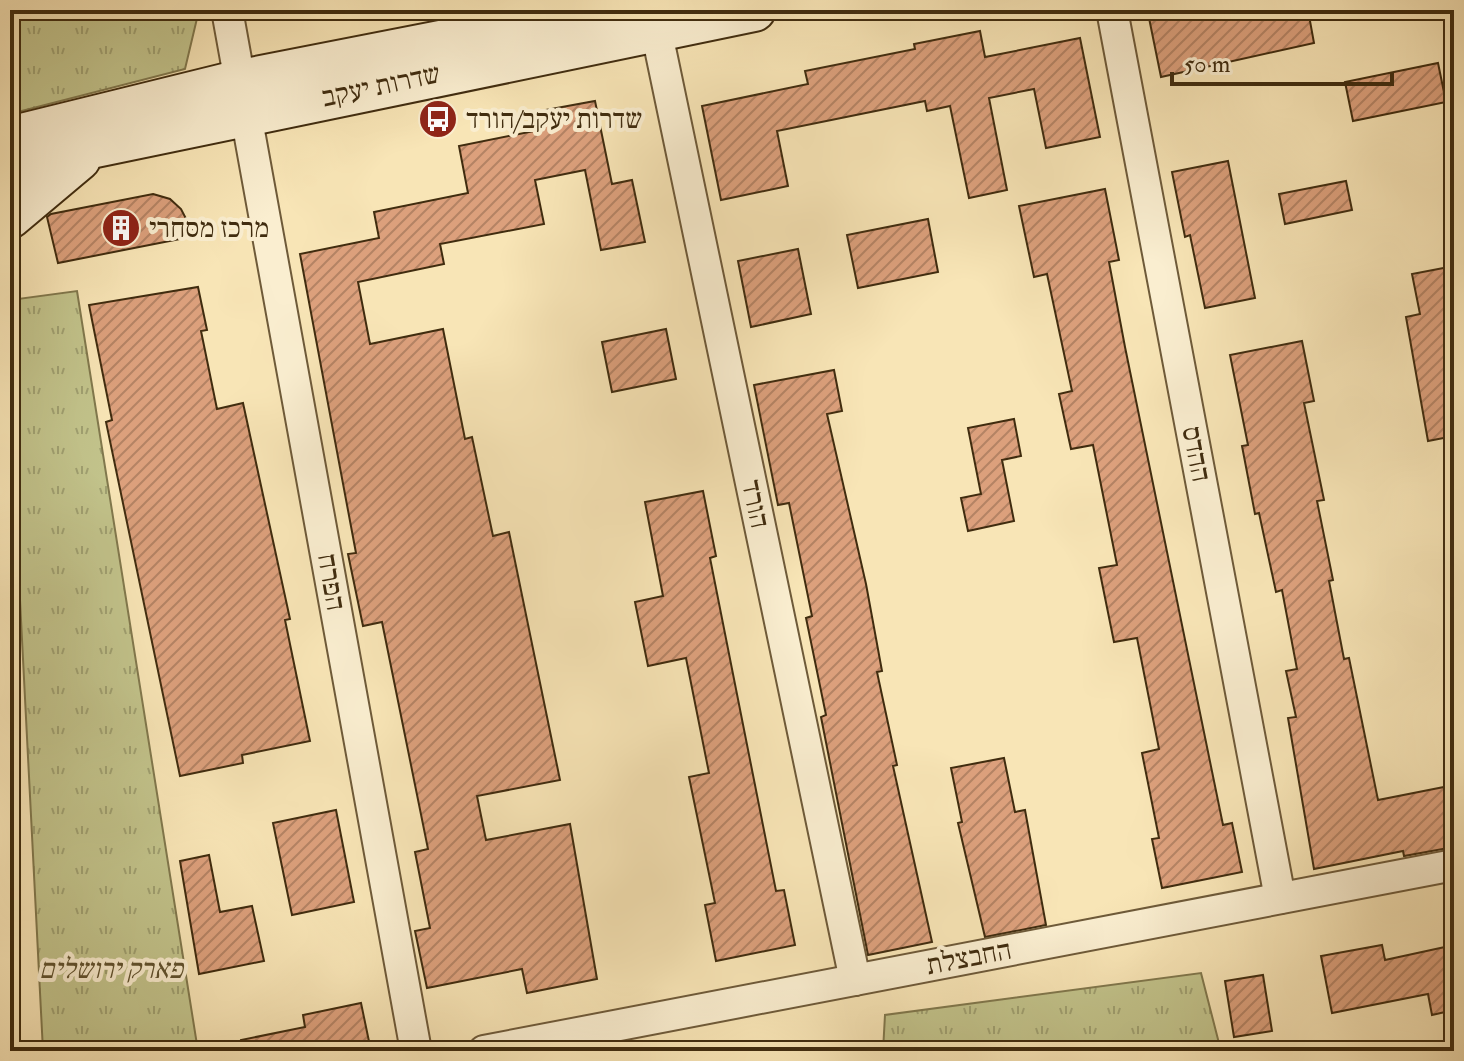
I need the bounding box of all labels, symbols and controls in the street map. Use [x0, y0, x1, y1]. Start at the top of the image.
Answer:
scale bar [1172, 36, 1392, 86]
text: 50 m [1184, 49, 1231, 80]
street label: שדרות יעקב [318, 56, 444, 116]
bus stop icon: שדרות יעקב/הורד [417, 98, 459, 140]
place label: שדרות יעקב/הורד [466, 102, 642, 137]
building icon: מרכז מסחרי [100, 207, 142, 249]
place label: מרכז מסחרי [149, 211, 269, 246]
street label: ההדס [1174, 423, 1218, 485]
street label: הורד [733, 477, 777, 531]
street label: הפרח [309, 551, 353, 613]
street label: החבצלת [923, 933, 1015, 983]
park label: פארק ירושלים [39, 952, 185, 987]

